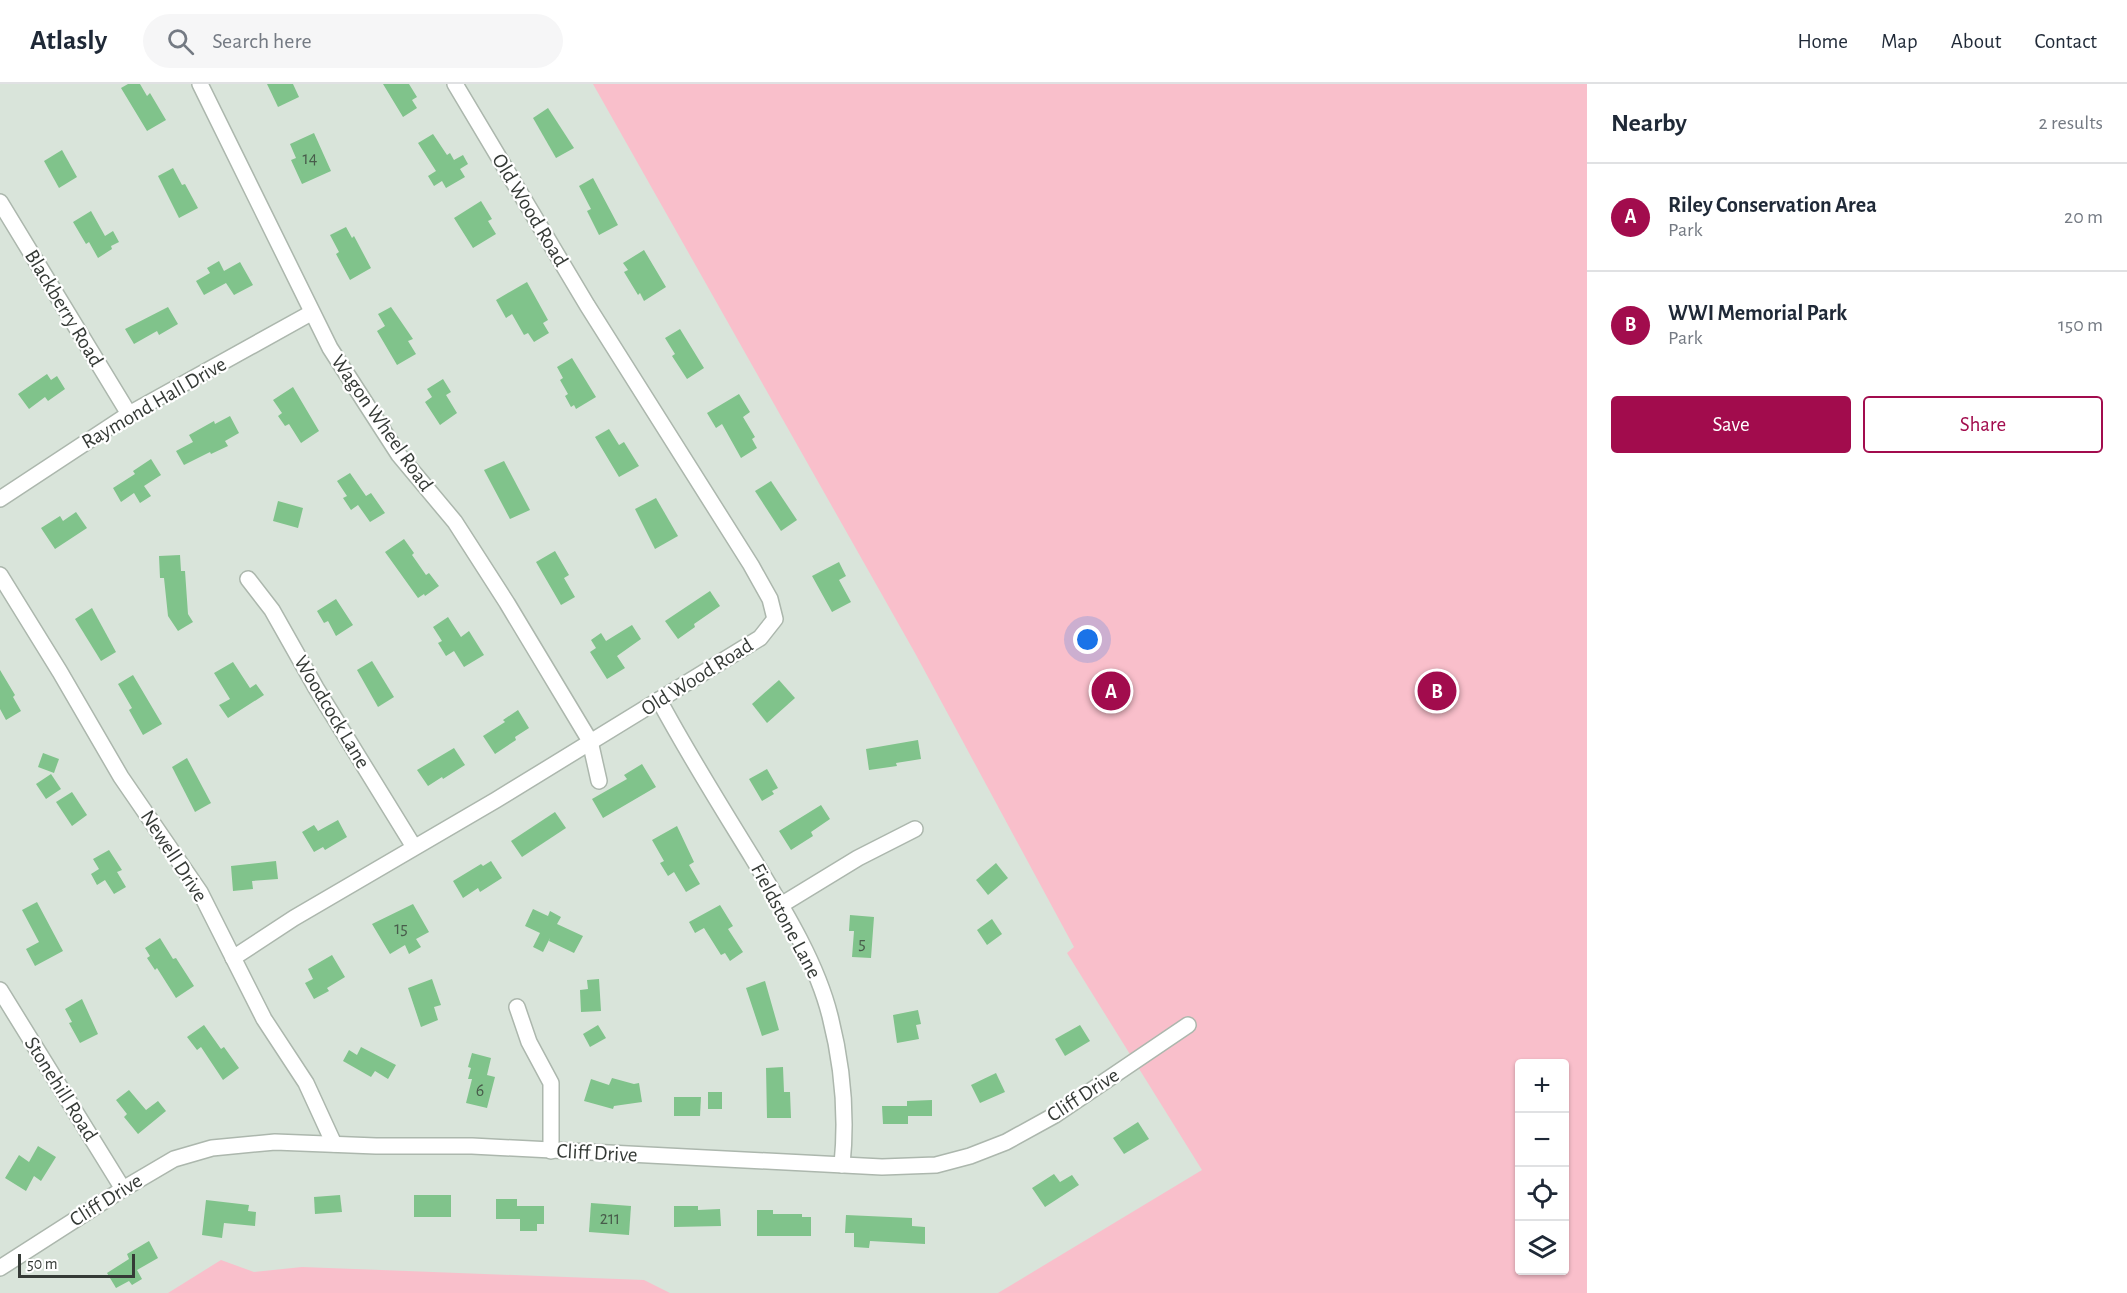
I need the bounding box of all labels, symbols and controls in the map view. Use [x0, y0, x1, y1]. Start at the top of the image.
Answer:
search box [143, 14, 563, 68]
icon: search [164, 25, 197, 58]
text: Atlasly [30, 27, 107, 55]
text: Search here [212, 30, 312, 52]
text: Home [1797, 31, 1848, 52]
text: Map [1881, 31, 1918, 52]
text: About [1951, 31, 2001, 52]
text: Contact [2034, 31, 2097, 52]
text: Nearby [1611, 110, 1687, 136]
text: 2 results [2039, 113, 2103, 133]
house number: 14 [303, 150, 318, 168]
street label: Old Wood Road [488, 150, 572, 270]
text: Riley Conservation Area [1668, 194, 1877, 216]
text: A [1625, 207, 1637, 227]
text: 20 m [2064, 207, 2103, 227]
text: Park [1668, 220, 1703, 240]
street label: Blackberry Road [21, 246, 107, 370]
text: WWI Memorial Park [1668, 302, 1847, 324]
text: B [1625, 315, 1636, 335]
text: 150 m [2058, 315, 2103, 335]
text: Park [1668, 328, 1703, 348]
street label: Wagon Wheel Road [327, 351, 437, 495]
street label: Raymond Hall Drive [78, 353, 230, 453]
button: Save [1611, 396, 1851, 453]
button: Share [1863, 396, 2103, 453]
your location [1073, 625, 1102, 654]
street label: Old Wood Road [637, 634, 757, 720]
street label: Woodcock Lane [290, 652, 374, 772]
pin: A [1092, 668, 1130, 714]
pin: B [1418, 668, 1456, 714]
street label: Newell Drive [137, 806, 211, 906]
street label: Fieldstone Lane [747, 860, 825, 982]
house number: 15 [394, 920, 408, 938]
house number: 5 [858, 935, 866, 953]
street label: Stonehill Road [21, 1033, 101, 1145]
map controls [1515, 1059, 1569, 1275]
button: + [1515, 1059, 1569, 1113]
street label: Cliff Drive [1043, 1064, 1123, 1126]
house number: 6 [476, 1082, 484, 1100]
button: − [1515, 1113, 1569, 1167]
street label: Cliff Drive [556, 1140, 638, 1166]
button: locate [1515, 1167, 1569, 1221]
street label: Cliff Drive [66, 1170, 146, 1230]
house number: 211 [600, 1210, 620, 1228]
button: layers [1515, 1221, 1569, 1275]
scale bar [18, 1251, 135, 1278]
text: 50 m [27, 1256, 58, 1272]

